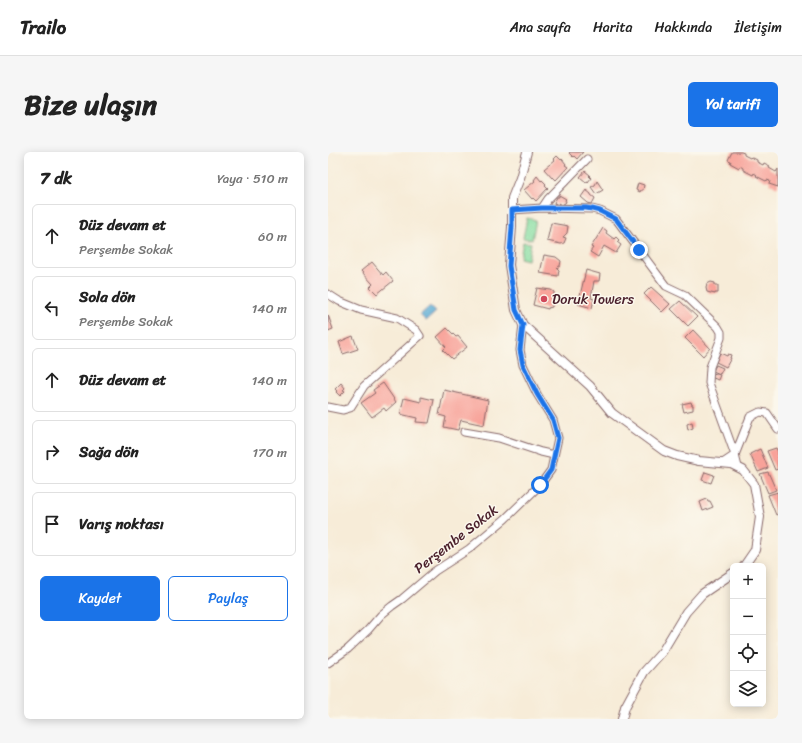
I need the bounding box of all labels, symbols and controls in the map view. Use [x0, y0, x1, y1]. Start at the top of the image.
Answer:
text: Trailo [20, 11, 66, 44]
text: Ana sayfa [510, 15, 571, 40]
text: Harita [593, 15, 633, 40]
text: Hakkında [655, 15, 712, 40]
text: İletişim [734, 15, 782, 40]
text: Bize ulaşın [24, 80, 157, 129]
button: Yol tarifi [688, 82, 778, 127]
text: 7 dk [40, 163, 72, 193]
text: Yaya · 510 m [217, 167, 288, 190]
text: Düz devam et [79, 212, 166, 238]
icon: ahead [41, 225, 63, 247]
text: 60 m [258, 225, 287, 248]
text: Perşembe Sokak [79, 238, 173, 261]
route end [630, 241, 648, 259]
text: Sola dön [79, 284, 135, 310]
place label: Doruk Towers [552, 287, 635, 312]
marker: Doruk Towers [539, 294, 549, 304]
icon: left [41, 297, 63, 319]
text: 140 m [252, 297, 287, 320]
text: Perşembe Sokak [79, 310, 173, 333]
text: Düz devam et [79, 367, 166, 393]
icon: ahead [41, 369, 63, 391]
text: 140 m [252, 369, 287, 392]
text: Sağa dön [79, 439, 139, 465]
icon: right [41, 441, 63, 463]
text: 170 m [252, 441, 287, 464]
route start [531, 476, 549, 494]
street label: Perşembe Sokak [408, 498, 504, 580]
text: Varış noktası [79, 511, 164, 537]
icon: arrive [41, 513, 63, 535]
map controls [730, 563, 766, 707]
button: + [730, 563, 766, 599]
button: Kaydet [40, 576, 160, 621]
button: Paylaş [168, 576, 288, 621]
button: − [730, 599, 766, 635]
button: locate [730, 635, 766, 671]
button: layers [730, 671, 766, 707]

